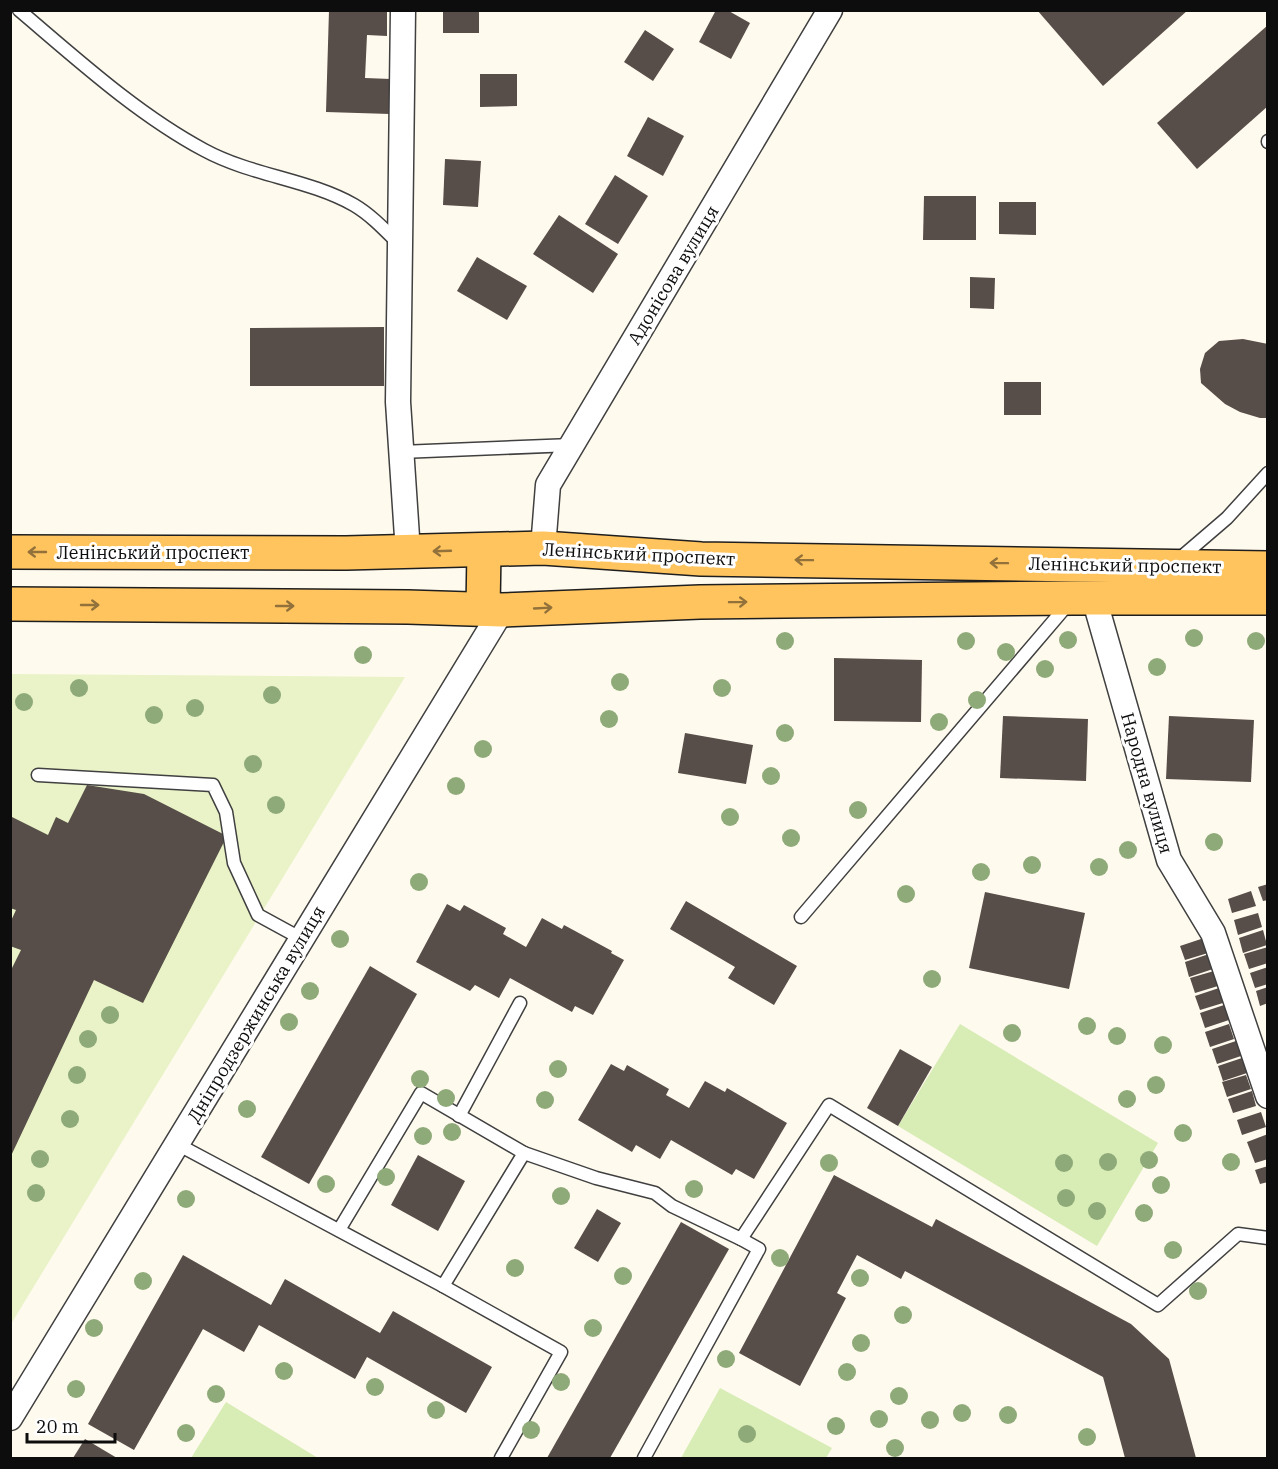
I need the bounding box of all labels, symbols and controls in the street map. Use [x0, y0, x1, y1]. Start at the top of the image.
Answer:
street label: Адонісова вулиця [622, 201, 724, 349]
street label: Ленінський проспект [542, 537, 736, 571]
street label: Ленінський проспект [57, 541, 249, 564]
one-way arrow [432, 545, 452, 556]
one-way arrow [27, 546, 47, 558]
street label: Ленінський проспект [1028, 552, 1222, 578]
one-way arrow [795, 555, 815, 566]
one-way arrow [990, 558, 1010, 569]
one-way arrow [727, 596, 747, 607]
one-way arrow [79, 599, 99, 610]
one-way arrow [274, 600, 294, 612]
one-way arrow [532, 602, 552, 613]
street label: Народна вулиця [1116, 710, 1178, 856]
street label: Дніпродзержинська вулиця [182, 901, 330, 1127]
scale bar [27, 1406, 116, 1444]
text: 20 m [36, 1415, 79, 1438]

